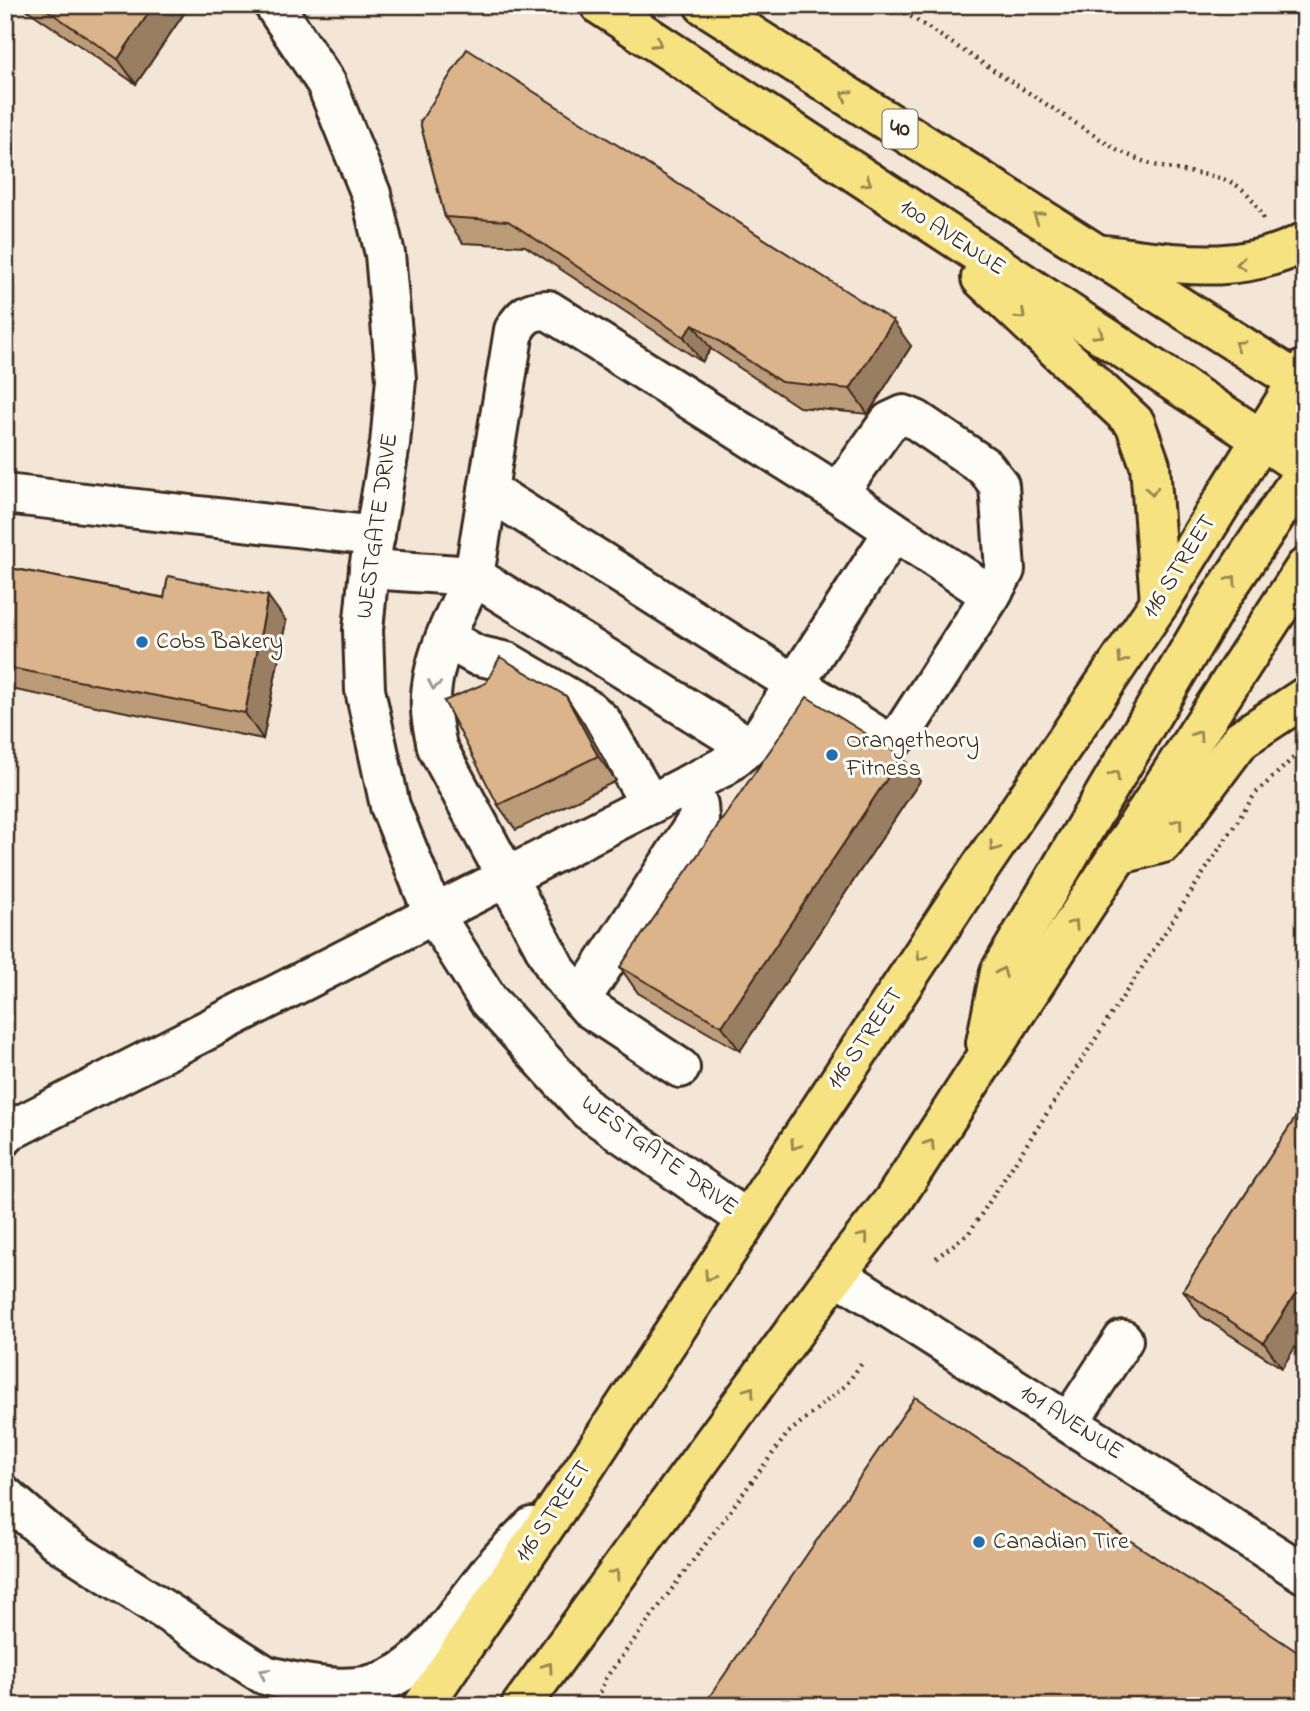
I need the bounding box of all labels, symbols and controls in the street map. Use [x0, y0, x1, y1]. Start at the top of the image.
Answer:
one-way arrow [649, 35, 662, 47]
one-way arrow [840, 91, 853, 104]
road number: 40 [883, 110, 918, 148]
one-way arrow [859, 174, 872, 186]
street label: 100 AVENUE [892, 190, 1012, 286]
one-way arrow [1032, 213, 1045, 226]
one-way arrow [1235, 256, 1246, 271]
one-way arrow [1013, 307, 1026, 319]
one-way arrow [1092, 326, 1105, 339]
one-way arrow [1234, 340, 1247, 353]
street label: WESTGATE DRIVE [348, 431, 408, 621]
one-way arrow [1144, 486, 1159, 497]
street label: 116 STREET [1134, 508, 1226, 626]
one-way arrow [1224, 574, 1237, 587]
place label: Cobs Bakery [156, 625, 283, 661]
marker: Cobs Bakery [134, 634, 150, 650]
one-way arrow [1118, 651, 1130, 664]
one-way arrow [427, 679, 442, 691]
place label: Orangetheory Fitness [845, 724, 979, 787]
one-way arrow [1189, 729, 1202, 742]
marker: Orangetheory Fitness [824, 747, 840, 763]
one-way arrow [1107, 769, 1120, 782]
one-way arrow [1170, 819, 1182, 831]
one-way arrow [990, 839, 1002, 852]
one-way arrow [1066, 919, 1078, 932]
one-way arrow [917, 948, 929, 961]
one-way arrow [994, 967, 1008, 979]
street label: 116 STREET [819, 980, 913, 1097]
street label: WESTGATE DRIVE [573, 1087, 745, 1225]
one-way arrow [790, 1138, 803, 1151]
one-way arrow [921, 1138, 934, 1151]
one-way arrow [856, 1233, 869, 1245]
one-way arrow [704, 1268, 717, 1281]
street label: 101 AVENUE [1012, 1376, 1130, 1470]
one-way arrow [742, 1386, 754, 1398]
street label: 116 STREET [507, 1453, 601, 1570]
place label: Canadian Tire [993, 1525, 1129, 1560]
marker: Canadian Tire [971, 1534, 987, 1550]
one-way arrow [607, 1569, 619, 1582]
one-way arrow [540, 1662, 553, 1675]
one-way arrow [259, 1668, 271, 1681]

